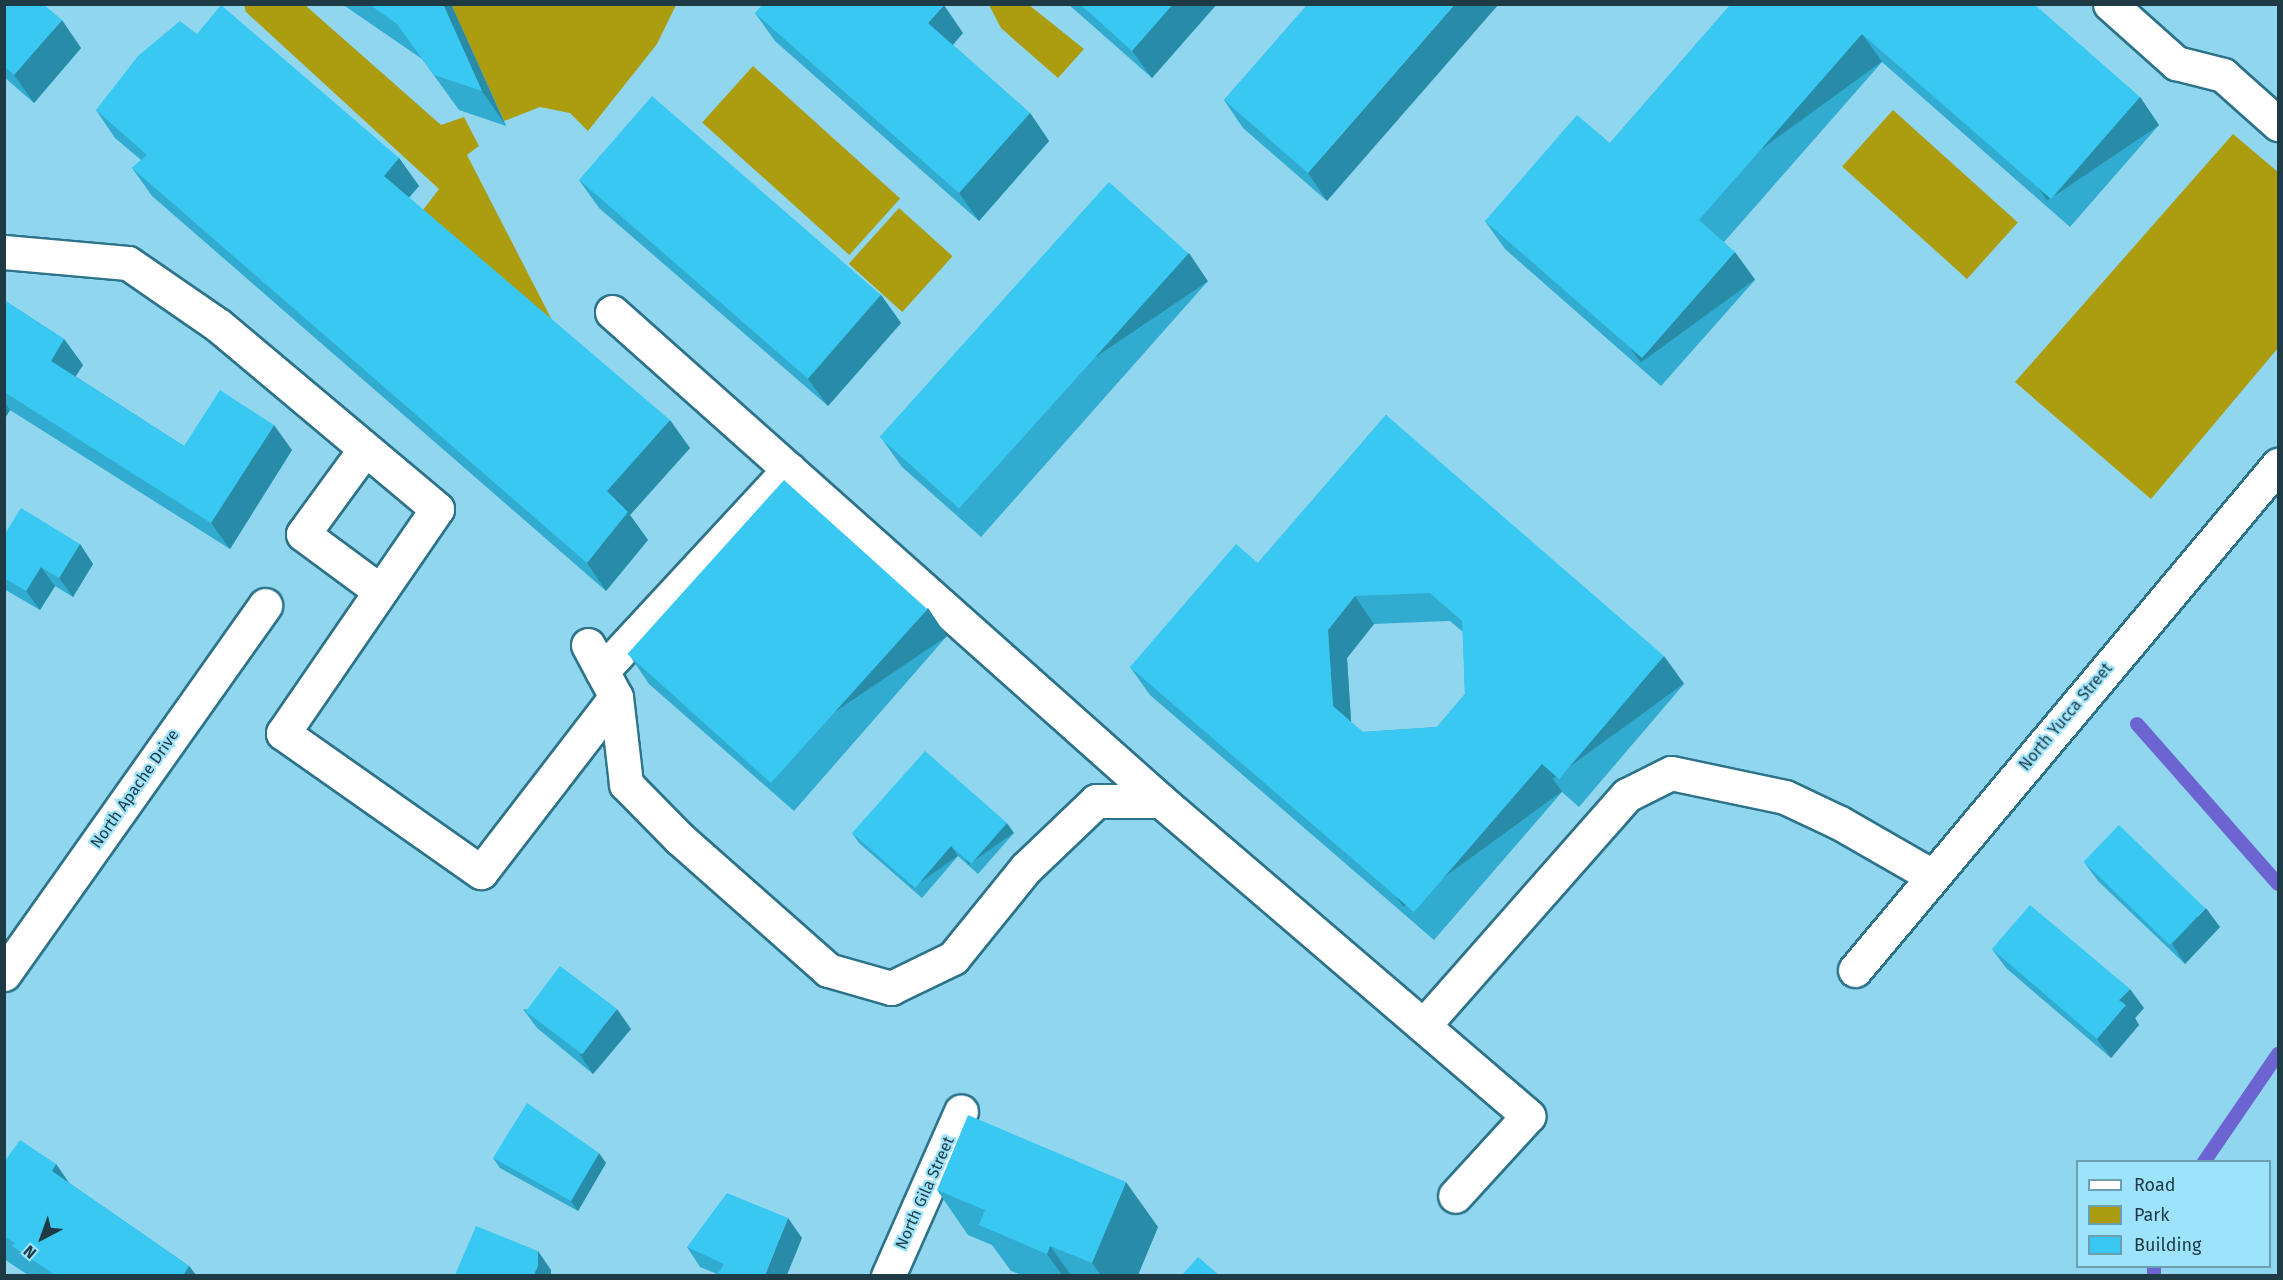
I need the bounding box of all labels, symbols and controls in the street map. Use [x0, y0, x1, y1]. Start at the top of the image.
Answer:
street label: North Yucca Street [2015, 659, 2117, 775]
street label: North Apache Drive [87, 726, 183, 852]
street label: North Gila Street [892, 1134, 958, 1252]
legend [2076, 1160, 2271, 1268]
text: Road [2134, 1174, 2176, 1196]
text: Park [2134, 1204, 2169, 1226]
north arrow [12, 1208, 72, 1268]
text: Building [2134, 1234, 2201, 1256]
text: N [20, 1241, 40, 1263]

